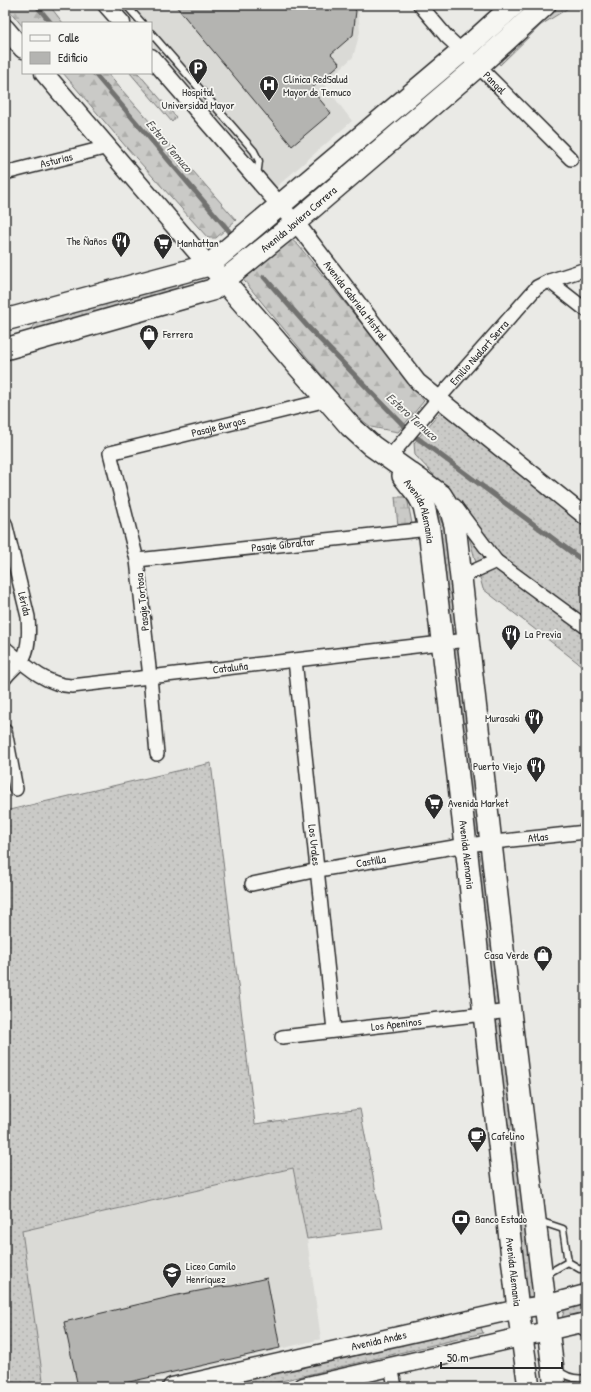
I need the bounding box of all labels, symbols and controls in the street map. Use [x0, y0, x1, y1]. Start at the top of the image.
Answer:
legend [22, 22, 152, 74]
text: Calle [58, 29, 79, 46]
text: Edificio [58, 49, 88, 66]
parking icon: Hospital Universidad Mayor [187, 57, 209, 85]
street label: Pangal [480, 68, 509, 97]
place label: Clínica RedSalud Mayor de Temuco [283, 72, 352, 99]
hospital icon: Clínica RedSalud Mayor de Temuco [258, 74, 280, 102]
place label: Hospital Universidad Mayor [162, 85, 235, 112]
water label: Estero Temuco [142, 116, 197, 177]
street label: Asturias [39, 149, 74, 171]
street label: Avenida Javiera Carrera [258, 183, 340, 255]
restaurant icon: The Ñaños [110, 230, 132, 258]
supermarket icon: Manhattan [152, 232, 174, 260]
place label: The Ñaños [67, 234, 107, 248]
place label: Manhattan [177, 236, 219, 250]
street label: Avenida Gabriela Mistral [321, 258, 390, 343]
street label: Emilio Nualart Serra [447, 317, 512, 388]
shop icon: Ferrera [138, 323, 160, 351]
place label: Ferrera [162, 327, 194, 341]
water label: Estero Temuco [383, 389, 443, 445]
street label: Pasaje Burgos [190, 413, 247, 440]
street label: Avenida Alemania [401, 476, 438, 545]
street label: Pasaje Gibraltar [251, 534, 316, 555]
street label: Pasaje Tortosa [132, 572, 152, 632]
street label: Lérida [15, 590, 35, 618]
restaurant icon: La Previa [500, 623, 522, 651]
place label: La Previa [525, 627, 562, 641]
street label: Cataluña [212, 659, 249, 677]
restaurant icon: Murasaki [523, 707, 545, 735]
place label: Murasaki [485, 711, 520, 725]
restaurant icon: Puerto Viejo [525, 755, 547, 783]
place label: Puerto Viejo [473, 759, 523, 773]
supermarket icon: Avenida Market [423, 792, 445, 820]
place label: Avenida Market [448, 796, 509, 810]
street label: Avenida Alemania [456, 819, 478, 890]
street label: Los Urales [305, 824, 324, 866]
street label: Atlas [527, 829, 549, 845]
street label: Castilla [355, 852, 387, 870]
shop icon: Casa Verde [532, 944, 554, 972]
place label: Casa Verde [484, 948, 530, 962]
street label: Los Apeninos [370, 1014, 422, 1034]
cafe icon: Cafelino [466, 1125, 488, 1153]
place label: Cafelino [491, 1129, 525, 1143]
bank icon: Banco Estado [450, 1208, 472, 1236]
place label: Banco Estado [475, 1212, 528, 1226]
street label: Avenida Alemania [503, 1237, 525, 1308]
place label: Liceo Camilo Henríquez [186, 1259, 236, 1286]
school or university icon: Liceo Camilo Henríquez [161, 1261, 183, 1289]
street label: Avenida Andes [350, 1327, 408, 1353]
scale bar [441, 1344, 562, 1370]
text: 50 m [447, 1349, 468, 1366]

